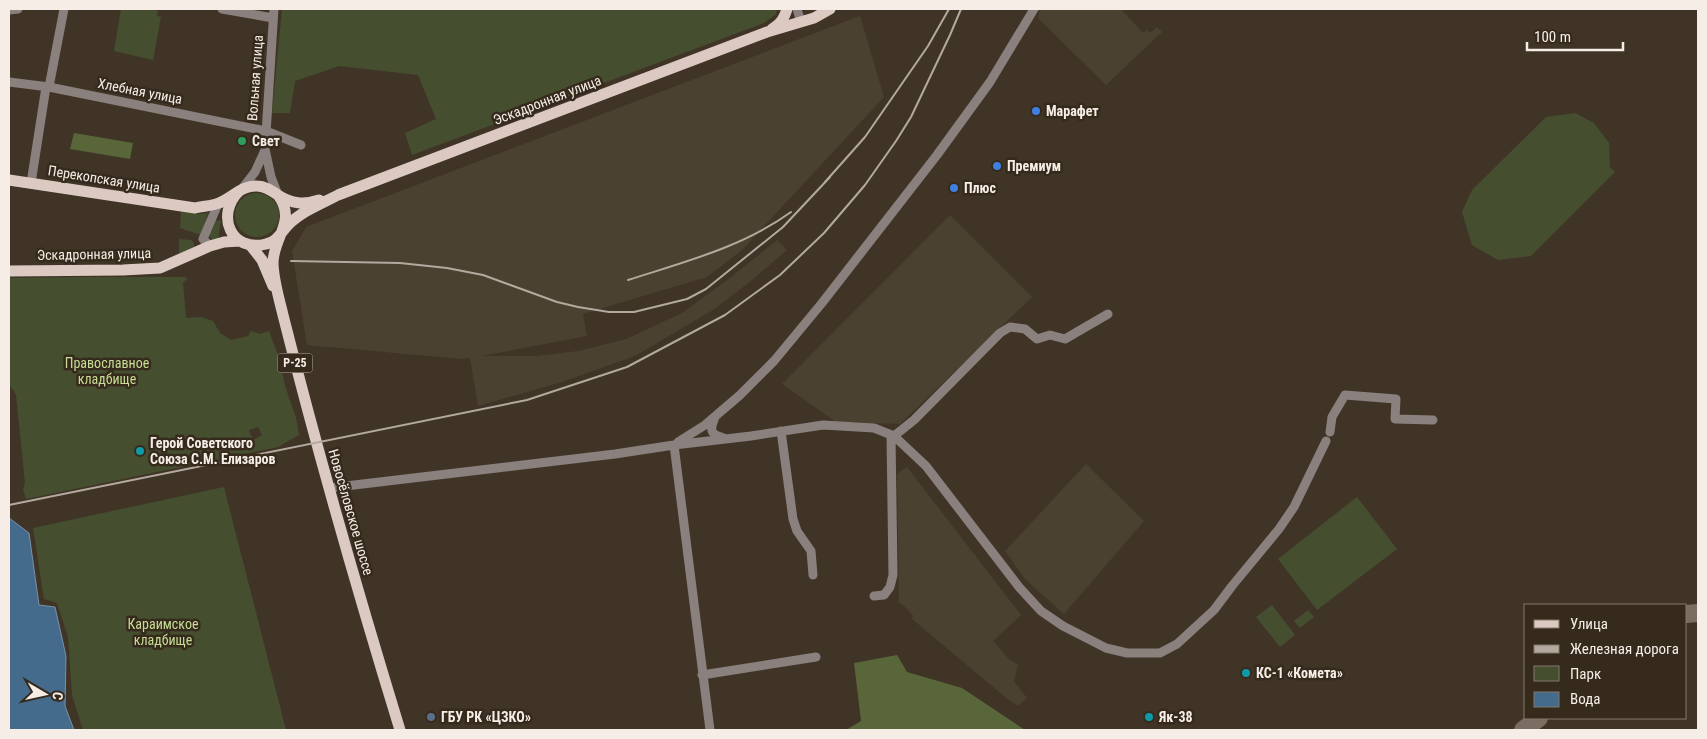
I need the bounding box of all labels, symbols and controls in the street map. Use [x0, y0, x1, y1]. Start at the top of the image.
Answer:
scale bar [1527, 20, 1623, 52]
text: 100 m [1534, 28, 1571, 46]
street label: Вольная улица [244, 35, 266, 121]
street label: Эскадронная улица [491, 72, 603, 128]
street label: Хлебная улица [96, 75, 184, 107]
place label: Марафет [1046, 103, 1099, 119]
marker: Марафет [1030, 105, 1042, 117]
place label: Свет [252, 133, 281, 149]
marker: Свет [236, 135, 248, 147]
place label: Премиум [1007, 158, 1061, 174]
marker: Премиум [991, 160, 1003, 172]
street label: Перекопская улица [47, 162, 161, 196]
place label: Плюс [964, 180, 996, 196]
marker: Плюс [948, 182, 960, 194]
street label: Эскадронная улица [37, 245, 151, 263]
road number: Р-25 [278, 353, 312, 372]
park label: Православное кладбище [65, 355, 150, 387]
place label: Герой Советского Союза С.М. Елизаров [150, 435, 276, 467]
marker: Герой Советского Союза С.М. Елизаров [134, 445, 146, 457]
street label: Новосёловское шоссе [325, 447, 377, 577]
legend [1524, 604, 1687, 719]
text: Улица [1570, 615, 1608, 633]
park label: Караимское кладбище [128, 616, 199, 648]
text: Железная дорога [1570, 640, 1679, 658]
place label: КС-1 «Комета» [1256, 665, 1343, 681]
text: Парк [1570, 665, 1601, 683]
marker: КС-1 «Комета» [1240, 667, 1252, 679]
north arrow [20, 669, 70, 719]
text: Вода [1570, 690, 1600, 708]
text: С [49, 691, 66, 701]
place label: ГБУ РК «ЦЗКО» [441, 709, 531, 725]
place label: Як-38 [1158, 709, 1193, 725]
marker: ГБУ РК «ЦЗКО» [425, 711, 437, 723]
marker: Як-38 [1143, 711, 1155, 723]

